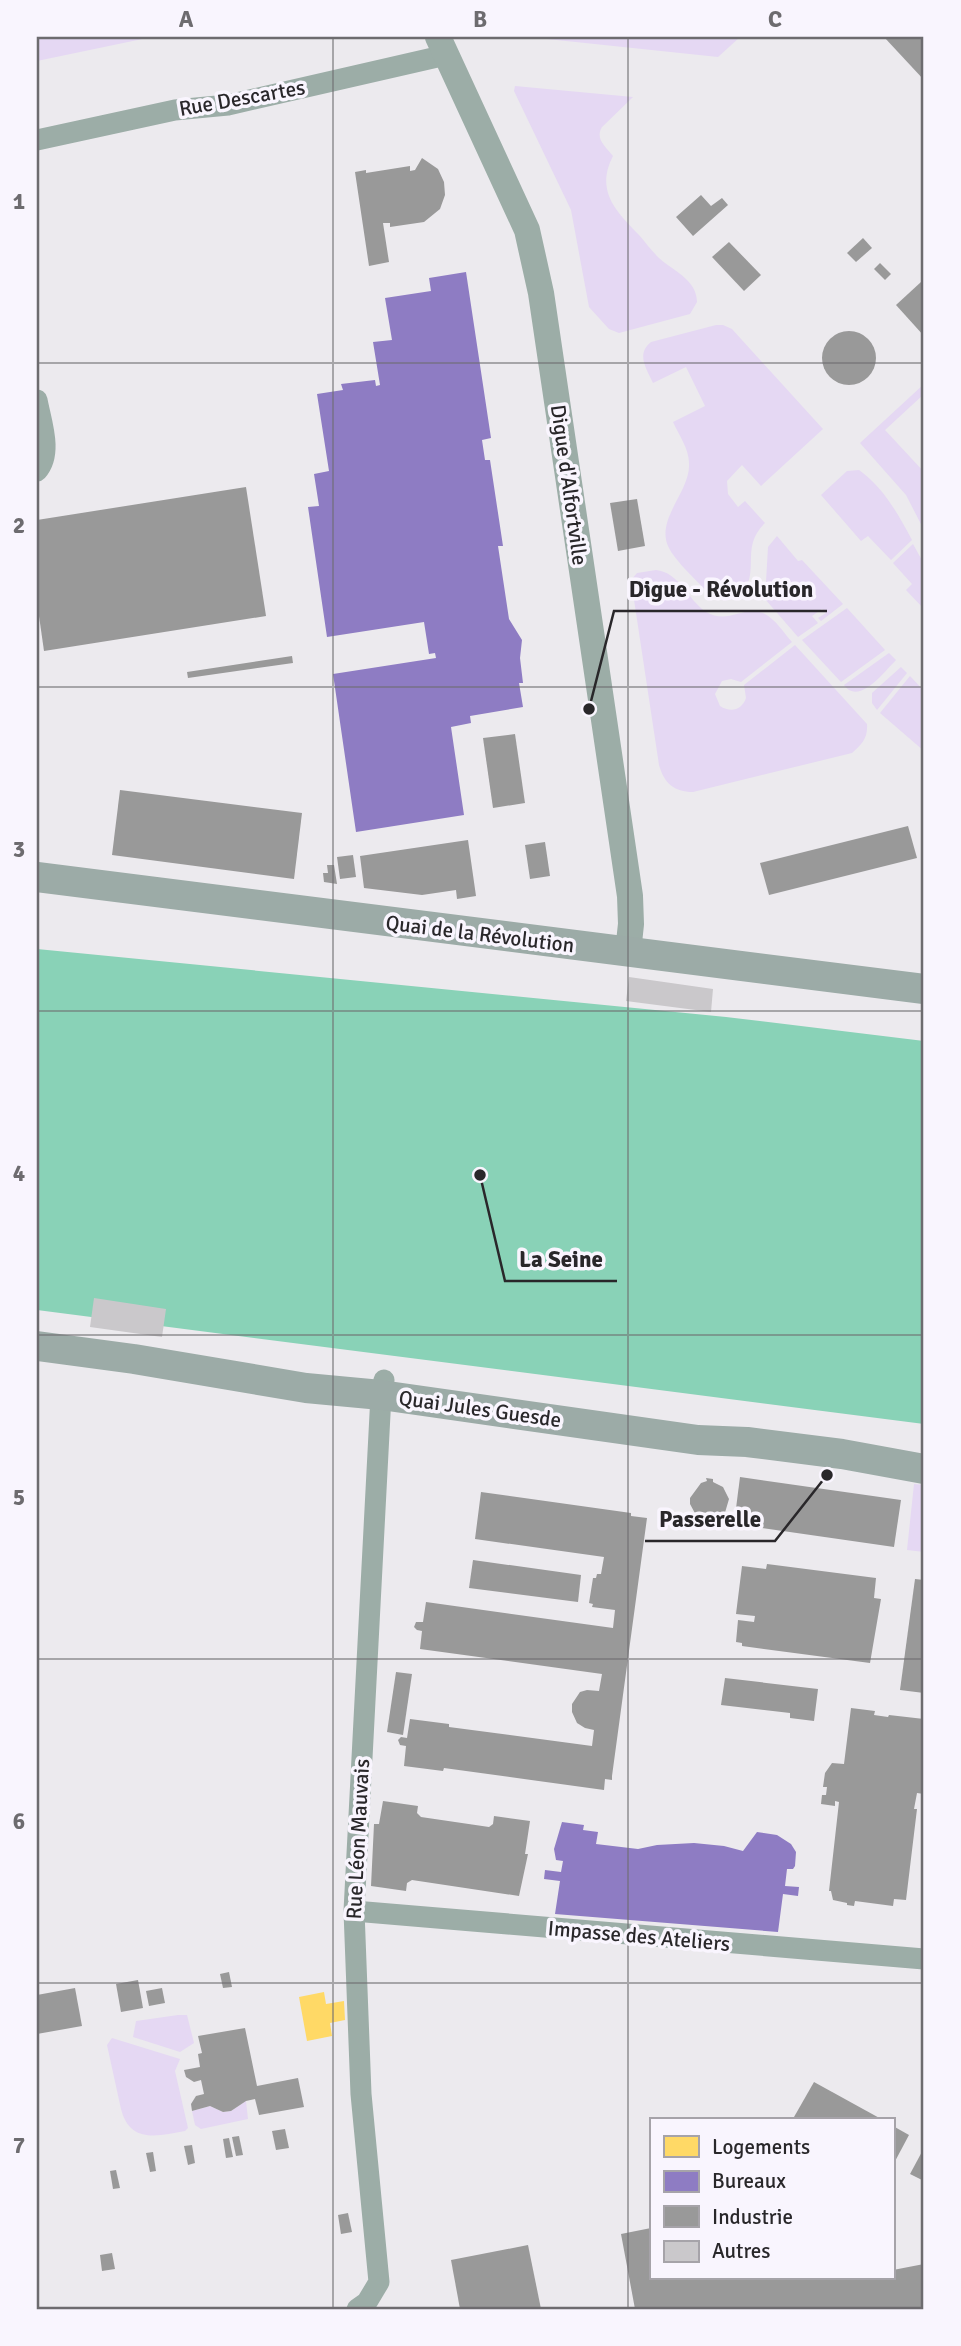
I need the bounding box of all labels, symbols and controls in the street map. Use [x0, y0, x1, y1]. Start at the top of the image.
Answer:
text: A [179, 5, 194, 34]
text: B [473, 5, 487, 34]
text: C [768, 5, 782, 34]
street label: Rue Descartes [177, 74, 307, 122]
text: 1 [13, 187, 25, 216]
street label: Digue d'Alfortville [545, 403, 593, 567]
text: 2 [13, 511, 25, 540]
callout: Digue - Révolution [614, 567, 827, 611]
text: Digue - Révolution [629, 575, 813, 604]
text: 3 [13, 835, 25, 864]
street label: Quai de la Révolution [384, 910, 576, 958]
text: 4 [13, 1159, 25, 1188]
callout: La Seine [505, 1237, 617, 1281]
text: La Seine [519, 1245, 603, 1274]
street label: Quai Jules Guesde [397, 1385, 563, 1433]
text: 5 [13, 1483, 25, 1512]
callout: Passerelle [645, 1497, 775, 1541]
text: Passerelle [659, 1505, 761, 1534]
street label: Rue Léon Mauvais [341, 1758, 375, 1920]
text: 6 [13, 1807, 25, 1836]
street label: Impasse des Ateliers [547, 1915, 731, 1957]
legend [650, 2118, 894, 2280]
text: 7 [13, 2131, 25, 2160]
text: Logements [712, 2134, 810, 2160]
text: Bureaux [712, 2168, 786, 2194]
text: Industrie [712, 2204, 793, 2230]
text: Autres [712, 2238, 770, 2264]

